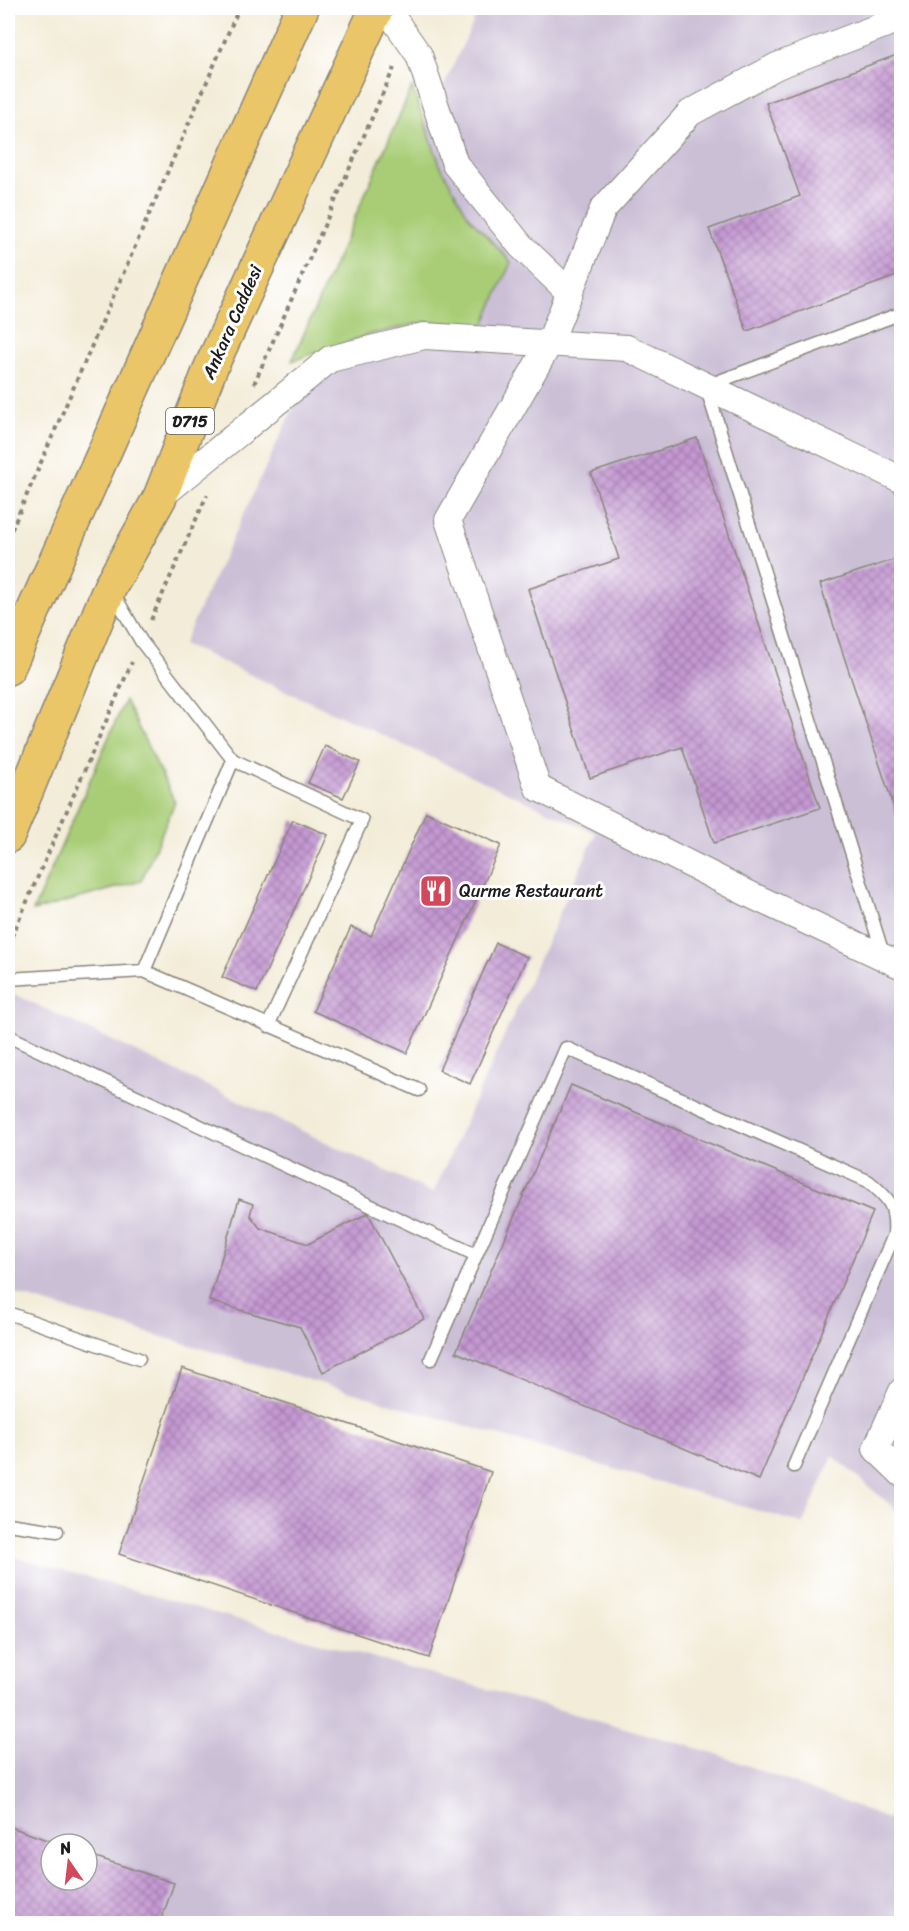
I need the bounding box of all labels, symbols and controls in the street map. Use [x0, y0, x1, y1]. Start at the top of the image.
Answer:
street label: Ankara Caddesi [192, 259, 272, 385]
road number: D715 [166, 408, 214, 434]
restaurant icon: Qurme Restaurant [418, 873, 454, 909]
place label: Qurme Restaurant [459, 875, 603, 907]
north arrow [39, 1832, 99, 1892]
text: N [56, 1832, 75, 1864]

